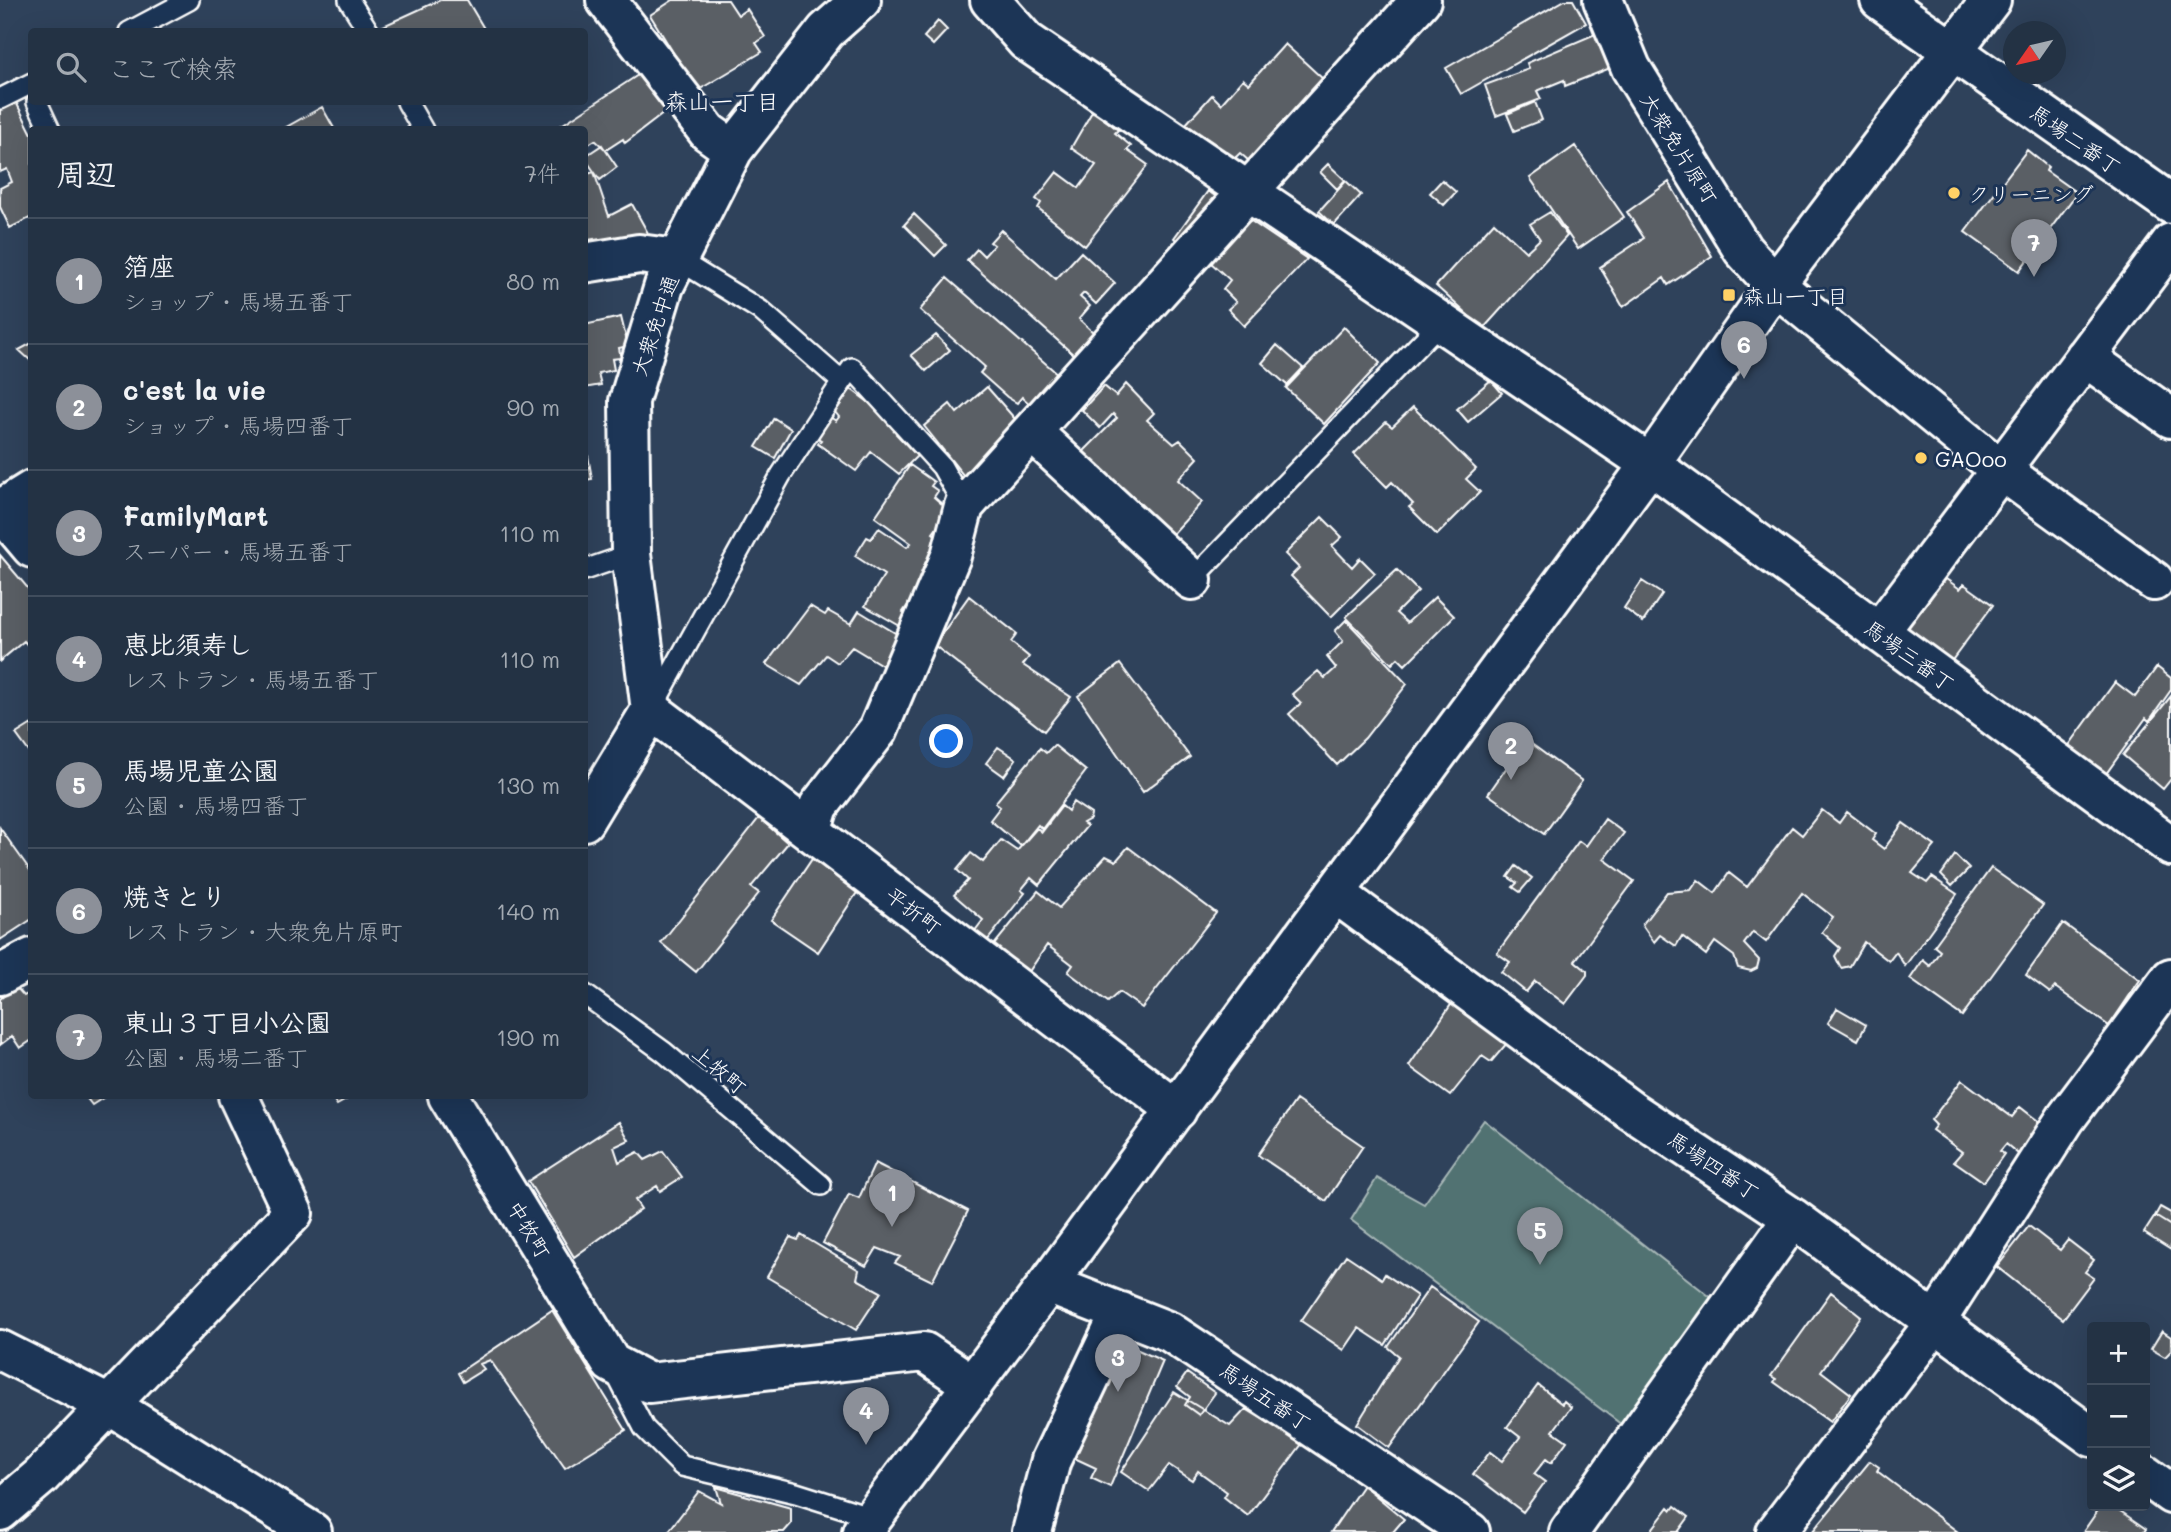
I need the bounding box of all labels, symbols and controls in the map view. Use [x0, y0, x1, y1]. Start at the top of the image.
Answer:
north arrow [2003, 21, 2066, 84]
search box [28, 28, 588, 105]
icon: search [52, 48, 90, 86]
text: ここで検索 [108, 51, 238, 85]
district label: 森山一丁目 [665, 86, 780, 116]
street label: 大衆免片原町 [1635, 87, 1725, 209]
street label: 馬場二番丁 [2025, 98, 2127, 180]
text: 周辺 [56, 153, 116, 193]
text: 7件 [524, 158, 560, 188]
place label: クリーニング [1968, 180, 2094, 207]
marker: クリーニング [1946, 185, 1962, 201]
pin: 7 [2011, 219, 2057, 277]
text: 箔座 [123, 249, 175, 283]
text: 1 [74, 266, 84, 296]
text: 80 m [506, 266, 560, 296]
street label: 大衆免中通 [624, 271, 684, 379]
place label: 森山一丁目 [1743, 282, 1848, 309]
text: ショップ · 馬場五番丁 [123, 286, 354, 316]
marker: 森山一丁目 [1721, 287, 1737, 303]
pin: 6 [1721, 321, 1767, 379]
text: c'est la vie [123, 373, 266, 407]
text: 2 [73, 392, 85, 422]
text: 90 m [507, 392, 560, 422]
text: ショップ · 馬場四番丁 [123, 410, 354, 440]
place label: GAOoo [1935, 445, 2007, 472]
marker: GAOoo [1913, 450, 1929, 466]
text: FamilyMart [123, 499, 268, 533]
text: 3 [72, 518, 86, 548]
text: 110 m [500, 518, 560, 548]
text: スーパー · 馬場五番丁 [123, 536, 354, 566]
street label: 馬場三番丁 [1860, 613, 1960, 697]
text: 恵比須寿し [123, 627, 253, 661]
text: 4 [72, 644, 86, 674]
text: 110 m [500, 644, 560, 674]
text: レストラン · 馬場五番丁 [123, 664, 380, 694]
pin: 2 [1488, 722, 1534, 780]
your location [929, 724, 963, 758]
text: 馬場児童公園 [123, 753, 279, 787]
text: 5 [72, 770, 86, 800]
text: 130 m [496, 770, 560, 800]
text: 公園 · 馬場四番丁 [123, 790, 309, 820]
text: 焼きとり [123, 879, 227, 913]
street label: 平折町 [881, 880, 947, 940]
text: 6 [72, 896, 86, 926]
text: 140 m [496, 896, 560, 926]
text: レストラン · 大衆免片原町 [123, 916, 403, 946]
text: 東山３丁目小公園 [123, 1005, 331, 1039]
text: 7 [73, 1022, 85, 1052]
text: 190 m [496, 1022, 560, 1052]
street label: 上牧町 [687, 1038, 753, 1100]
text: 公園 · 馬場二番丁 [123, 1042, 309, 1072]
street label: 馬場四番丁 [1663, 1124, 1765, 1206]
pin: 1 [869, 1169, 915, 1227]
street label: 中牧町 [502, 1195, 558, 1263]
pin: 5 [1517, 1207, 1563, 1265]
map controls [2087, 1322, 2150, 1511]
button: + [2087, 1322, 2150, 1385]
pin: 3 [1095, 1334, 1141, 1392]
street label: 馬場五番丁 [1215, 1355, 1317, 1437]
button: − [2087, 1385, 2150, 1448]
pin: 4 [843, 1387, 889, 1445]
button: layers [2087, 1448, 2150, 1511]

